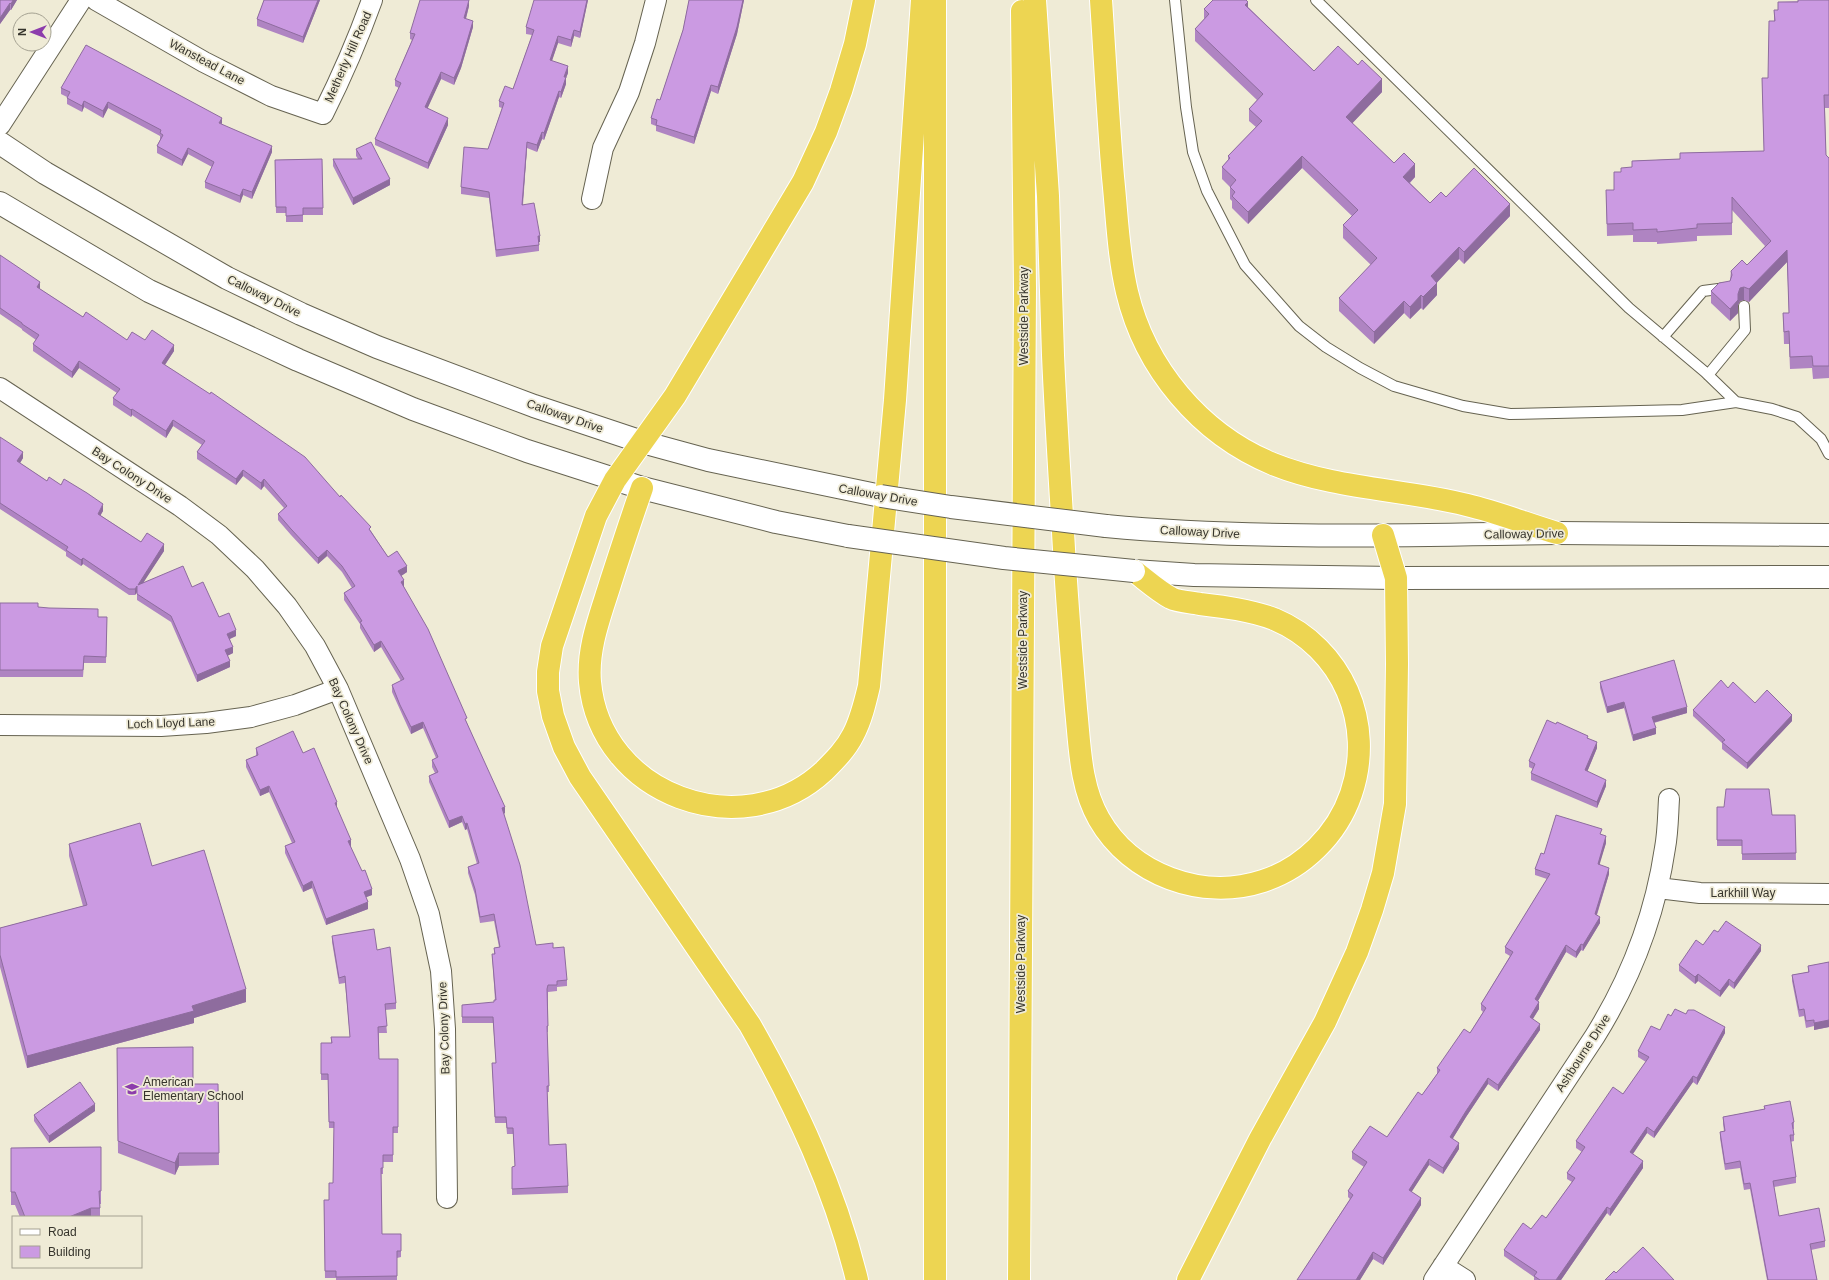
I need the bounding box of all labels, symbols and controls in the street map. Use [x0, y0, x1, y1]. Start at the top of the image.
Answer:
street label: Metherly Hill Road [322, 9, 374, 105]
north arrow [12, 12, 52, 52]
text: N [16, 28, 28, 36]
street label: Wanstead Lane [167, 36, 247, 88]
street label: Westside Parkway [1017, 267, 1031, 365]
street label: Calloway Drive [225, 272, 303, 320]
street label: Calloway Drive [525, 396, 605, 436]
street label: Bay Colony Drive [89, 444, 175, 506]
street label: Calloway Drive [837, 481, 919, 509]
street label: Calloway Drive [1160, 523, 1241, 541]
street label: Calloway Drive [1484, 526, 1564, 542]
street label: Westside Parkway [1016, 591, 1030, 689]
street label: Bay Colony Drive [326, 676, 376, 766]
street label: Loch Lloyd Lane [127, 714, 216, 732]
street label: Larkhill Way [1711, 886, 1775, 900]
street label: Westside Parkway [1014, 915, 1028, 1013]
street label: Bay Colony Drive [435, 981, 453, 1075]
street label: Ashbourne Drive [1553, 1011, 1613, 1094]
place label: American Elementary School [143, 1075, 244, 1103]
school or university icon: American Elementary School [124, 1081, 140, 1097]
legend [12, 1216, 142, 1268]
text: Road [48, 1225, 77, 1239]
text: Building [48, 1245, 91, 1259]

